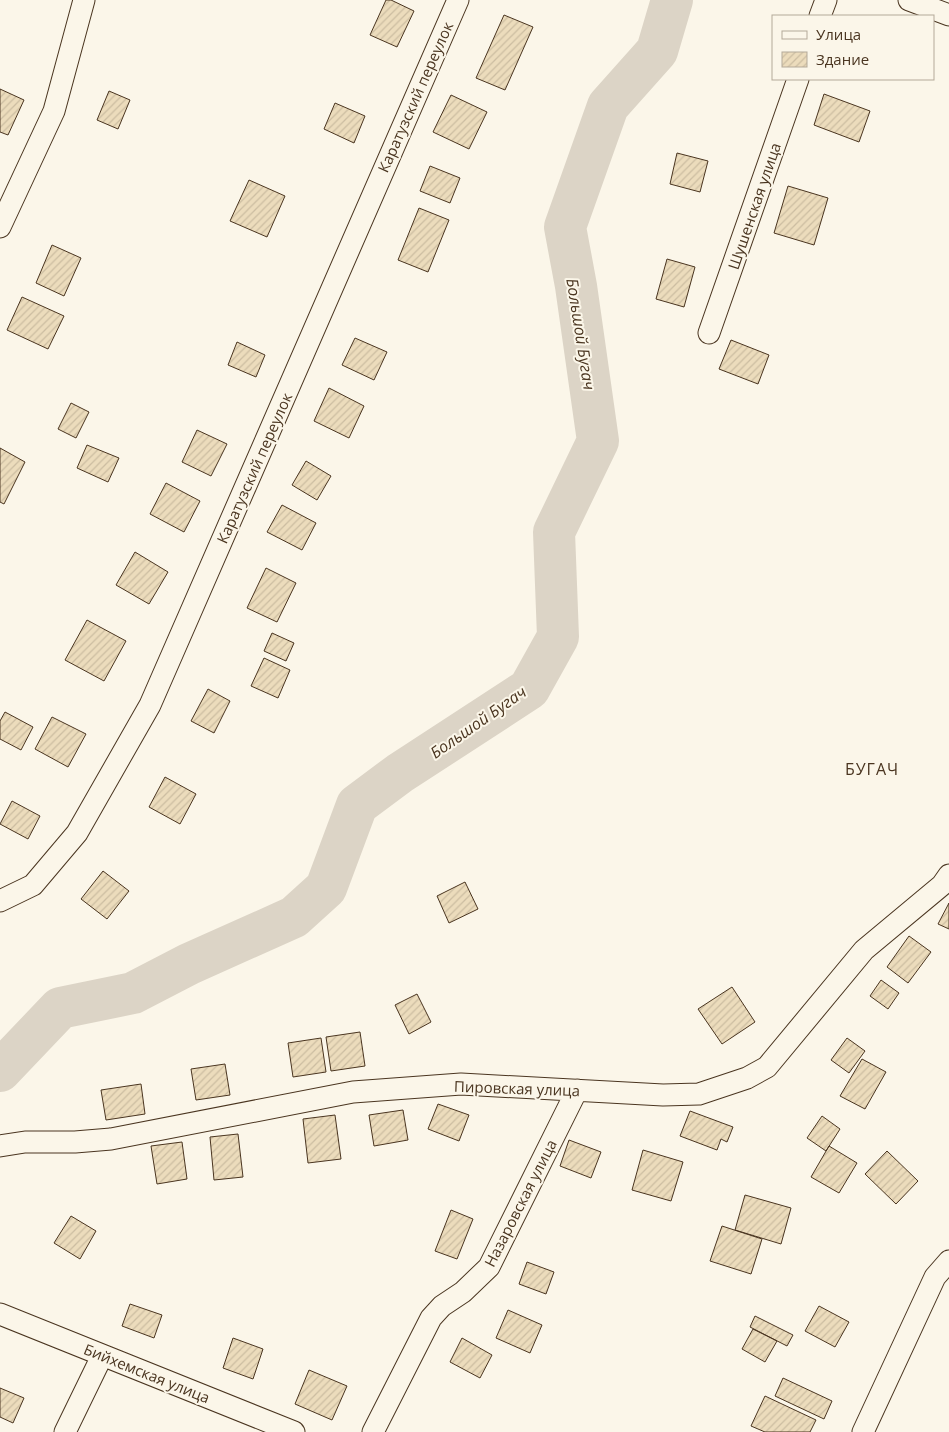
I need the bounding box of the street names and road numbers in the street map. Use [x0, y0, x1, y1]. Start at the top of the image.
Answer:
street label: Каратузский переулок [373, 18, 457, 175]
street label: Шушенская улица [723, 140, 785, 272]
street label: Каратузский переулок [212, 389, 296, 546]
street label: Пировская улица [454, 1076, 580, 1100]
street label: Назаровская улица [479, 1136, 561, 1270]
street label: Бийхемская улица [81, 1339, 213, 1407]

